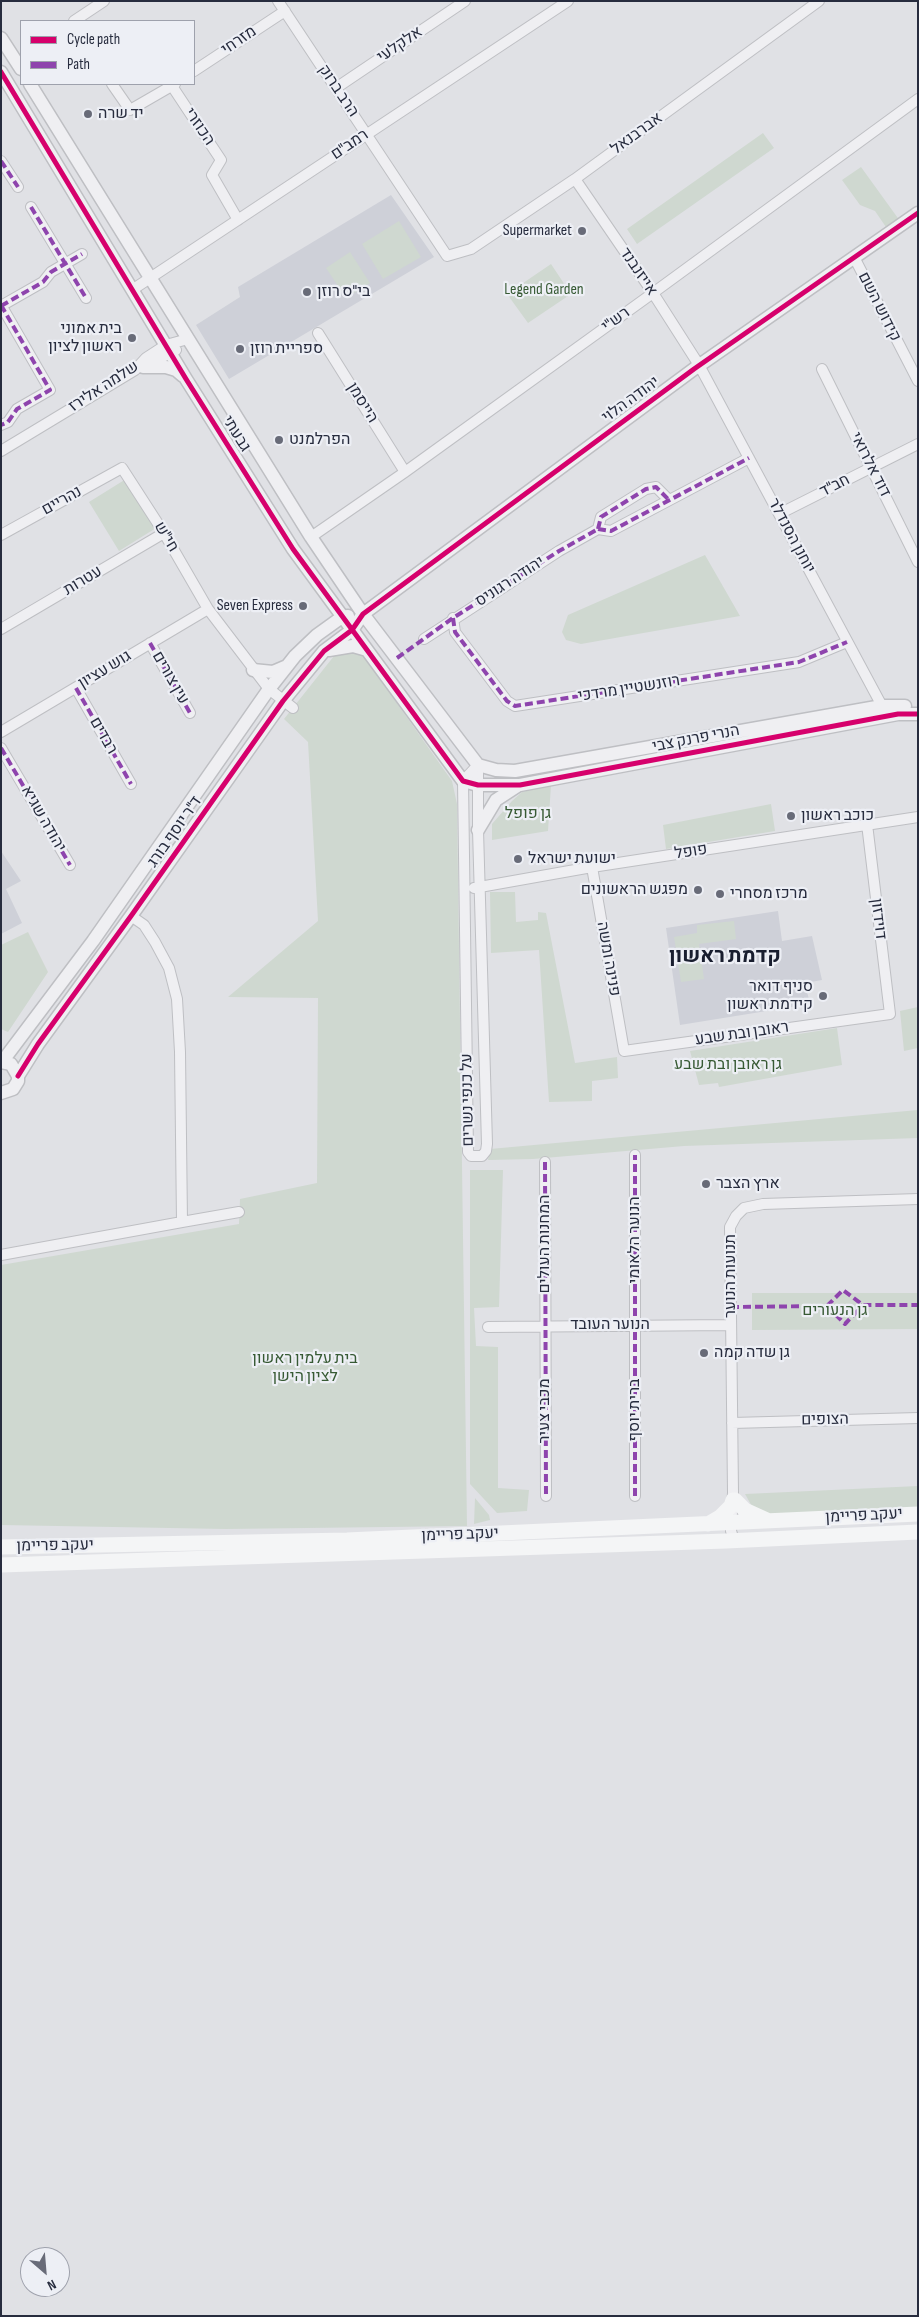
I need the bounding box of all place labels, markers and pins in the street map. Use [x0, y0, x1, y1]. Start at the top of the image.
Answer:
place label: יד שרה [98, 104, 144, 124]
marker: יד שרה [82, 108, 94, 120]
place label: Supermarket [503, 221, 572, 241]
marker: Supermarket [576, 225, 588, 237]
place label: בי"ס רוזן [317, 282, 370, 302]
marker: בי"ס רוזן [301, 286, 313, 298]
place label: בית אמוני ראשון לציון [48, 319, 122, 357]
marker: בית אמוני ראשון לציון [126, 332, 138, 344]
place label: ספריית רוזן [250, 339, 323, 359]
marker: ספריית רוזן [234, 343, 246, 355]
place label: הפרלמנט [289, 430, 350, 450]
marker: הפרלמנט [273, 434, 285, 446]
place label: Seven Express [217, 596, 293, 616]
marker: Seven Express [297, 600, 309, 612]
place label: כוכב ראשון [801, 806, 874, 826]
marker: כוכב ראשון [785, 810, 797, 822]
place label: ישועת ישראל [528, 849, 616, 869]
marker: ישועת ישראל [512, 853, 524, 865]
place label: מפגש הראשונים [581, 880, 688, 900]
marker: מפגש הראשונים [692, 884, 704, 896]
place label: מרכז מסחרי [730, 884, 808, 904]
marker: מרכז מסחרי [714, 888, 726, 900]
place label: סניף דואר קידמת ראשון [727, 977, 813, 1015]
marker: סניף דואר קידמת ראשון [817, 990, 829, 1002]
place label: ארץ הצבר [716, 1174, 780, 1194]
marker: ארץ הצבר [700, 1178, 712, 1190]
place label: גן שדה קמה [714, 1343, 790, 1363]
marker: גן שדה קמה [698, 1347, 710, 1359]

